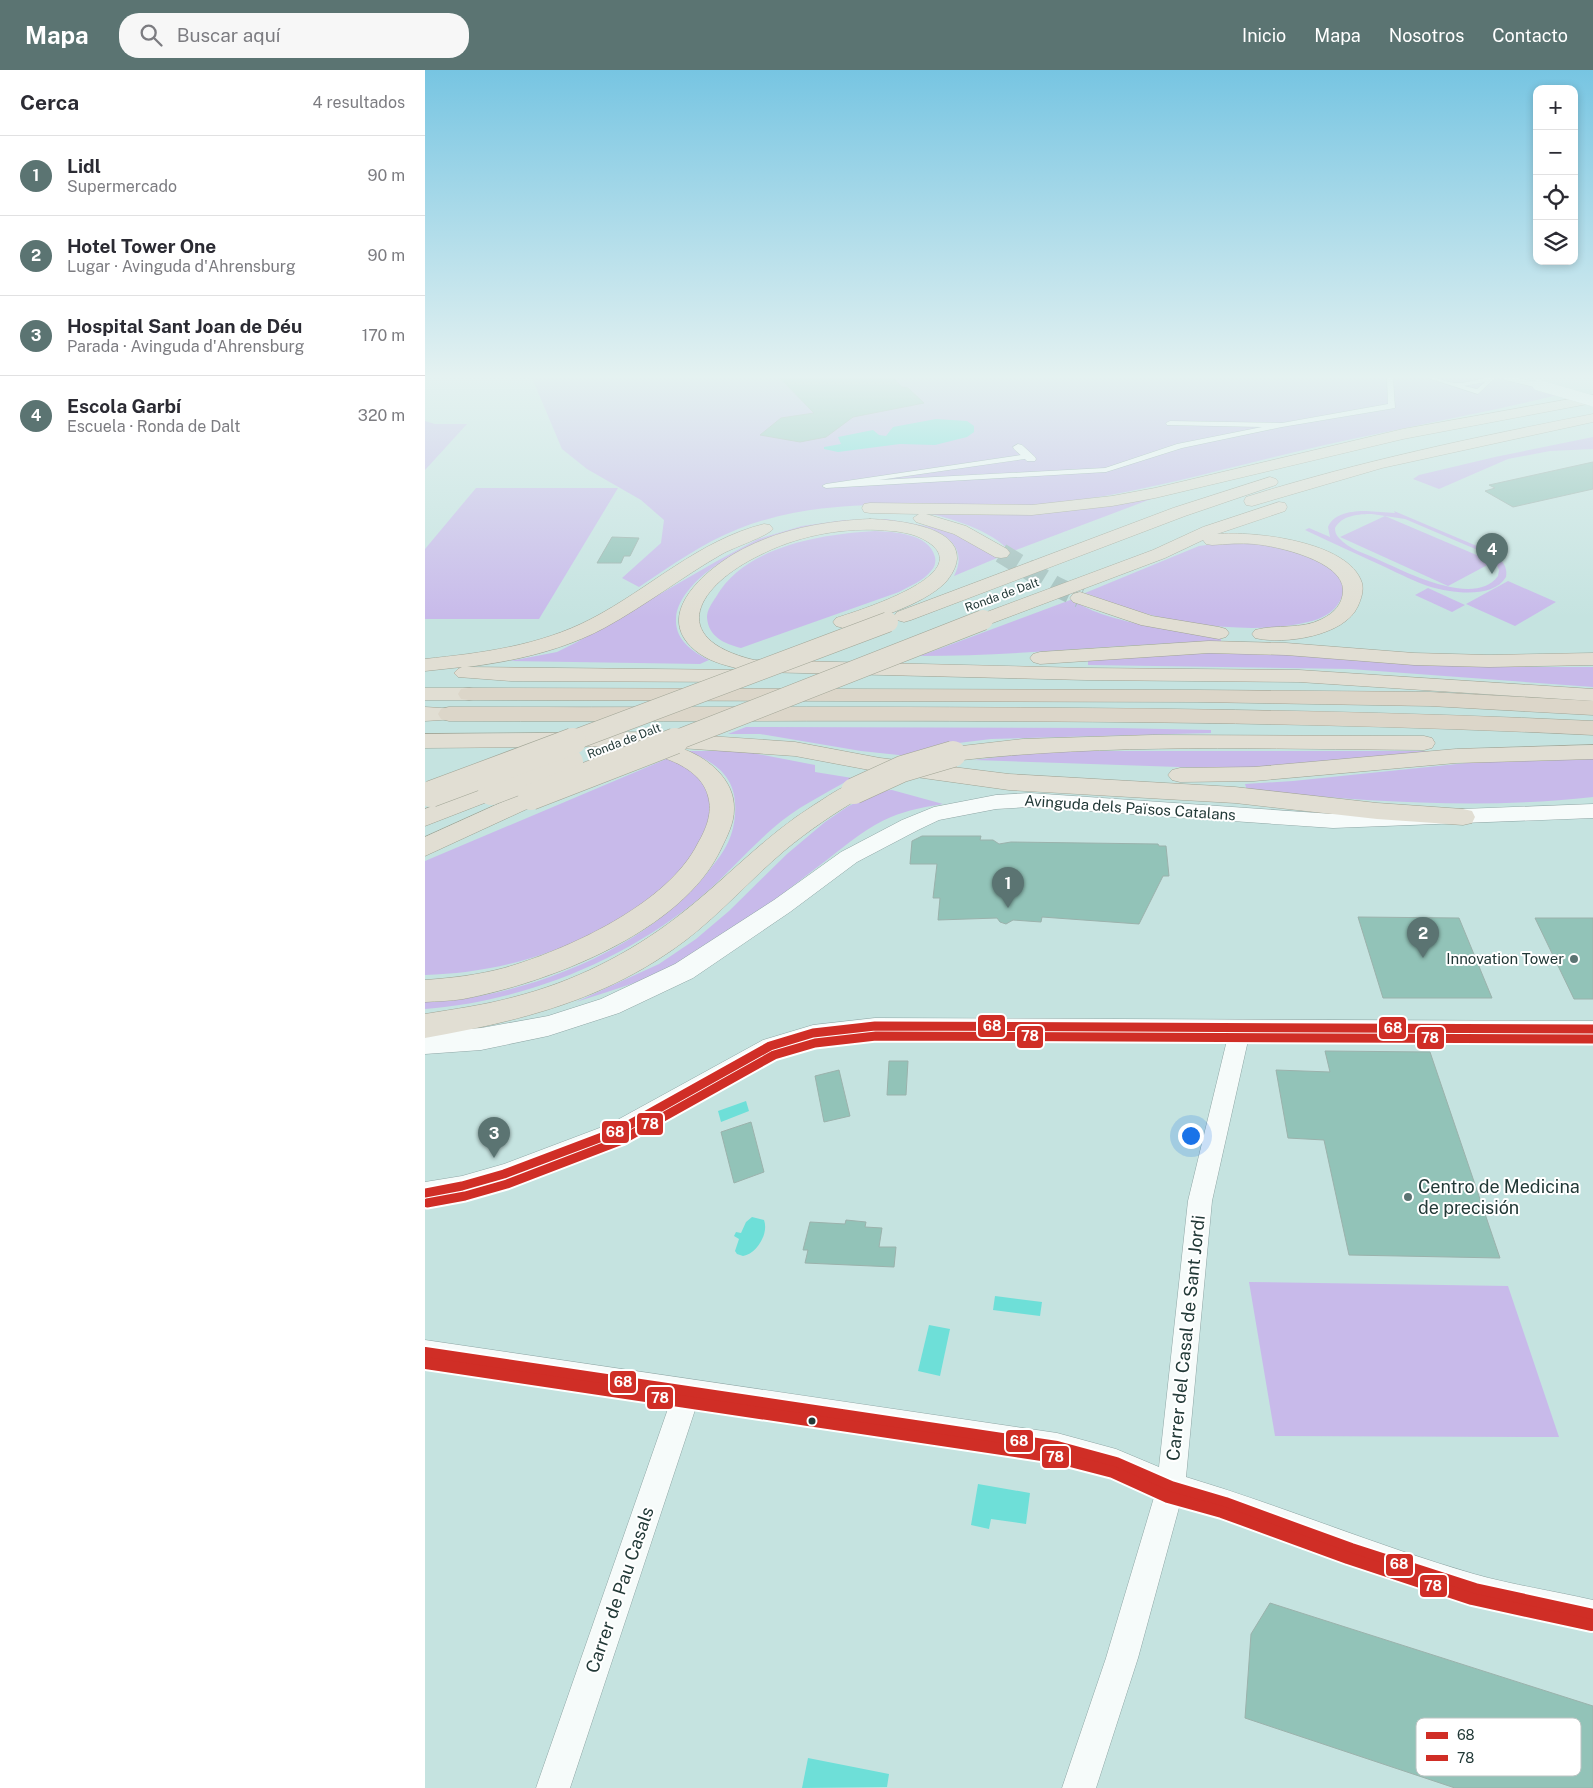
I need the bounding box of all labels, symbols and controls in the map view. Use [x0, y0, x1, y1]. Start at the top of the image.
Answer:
search box [119, 13, 469, 58]
text: Mapa [25, 21, 89, 49]
icon: search [137, 21, 165, 49]
text: Buscar aquí [177, 24, 280, 46]
text: Inicio [1242, 25, 1286, 46]
text: Mapa [1314, 25, 1361, 46]
text: Nosotros [1389, 25, 1464, 46]
text: Contacto [1492, 25, 1568, 46]
map controls [1533, 85, 1578, 265]
button: + [1533, 85, 1578, 130]
text: Cerca [20, 90, 79, 115]
text: 4 resultados [313, 93, 405, 112]
button: − [1533, 130, 1578, 175]
text: Lidl [67, 155, 101, 177]
text: 1 [33, 166, 39, 185]
text: 90 m [368, 166, 405, 185]
button: locate [1533, 175, 1578, 220]
text: Supermercado [67, 177, 177, 196]
button: layers [1533, 220, 1578, 265]
text: Hotel Tower One [67, 235, 216, 257]
text: 2 [31, 246, 41, 265]
text: 90 m [368, 246, 405, 265]
text: Lugar · Avinguda d'Ahrensburg [67, 257, 296, 276]
text: Hospital Sant Joan de Déu [67, 315, 302, 337]
text: 3 [31, 326, 41, 345]
text: 170 m [362, 326, 405, 345]
text: Parada · Avinguda d'Ahrensburg [67, 337, 305, 356]
text: Escola Garbí [67, 395, 181, 417]
text: 4 [31, 406, 41, 425]
text: 320 m [358, 406, 405, 425]
text: Escuela · Ronda de Dalt [67, 417, 241, 436]
pin: 4 [1476, 533, 1508, 574]
street label: Ronda de Dalt [963, 575, 1041, 615]
street label: Ronda de Dalt [585, 720, 663, 761]
street label: Avinguda dels Països Catalans [1024, 792, 1236, 823]
pin: 1 [992, 867, 1024, 908]
pin: 2 [1407, 917, 1439, 958]
place label: Innovation Tower [1446, 950, 1564, 967]
marker: Innovation Tower [1568, 953, 1580, 965]
line badge: 68 [977, 1014, 1006, 1038]
line badge: 68 [1378, 1016, 1407, 1040]
text: 68 [983, 1018, 1001, 1034]
text: 68 [1384, 1020, 1402, 1036]
line badge: 78 [1016, 1025, 1044, 1049]
line badge: 78 [1416, 1026, 1445, 1050]
text: 78 [1021, 1028, 1039, 1044]
text: 78 [1421, 1030, 1439, 1046]
line badge: 78 [636, 1112, 664, 1136]
text: 78 [641, 1116, 659, 1132]
pin: 3 [478, 1117, 510, 1158]
line badge: 68 [601, 1120, 630, 1144]
your location [1178, 1123, 1204, 1149]
text: 68 [606, 1124, 624, 1140]
place label: Centro de Medicina de precisión [1418, 1176, 1580, 1218]
marker: Centro de Medicina de precisión [1402, 1191, 1414, 1203]
street label: Carrer del Casal de Sant Jordi [1162, 1214, 1209, 1462]
line badge: 68 [609, 1370, 637, 1394]
text: 68 [614, 1374, 632, 1390]
line badge: 78 [646, 1386, 674, 1410]
text: 78 [651, 1390, 669, 1406]
unlabelled marker [807, 1416, 817, 1426]
line badge: 68 [1005, 1429, 1034, 1453]
text: 68 [1010, 1433, 1028, 1449]
line badge: 78 [1041, 1445, 1070, 1469]
text: 78 [1046, 1449, 1064, 1465]
street label: Carrer de Pau Casals [581, 1504, 658, 1676]
line badge: 68 [1385, 1553, 1414, 1577]
text: 68 [1390, 1556, 1408, 1572]
line badge: 78 [1419, 1574, 1448, 1598]
text: 78 [1424, 1578, 1442, 1594]
legend [1416, 1718, 1581, 1776]
text: 68 [1457, 1727, 1475, 1743]
text: 78 [1457, 1750, 1474, 1766]

